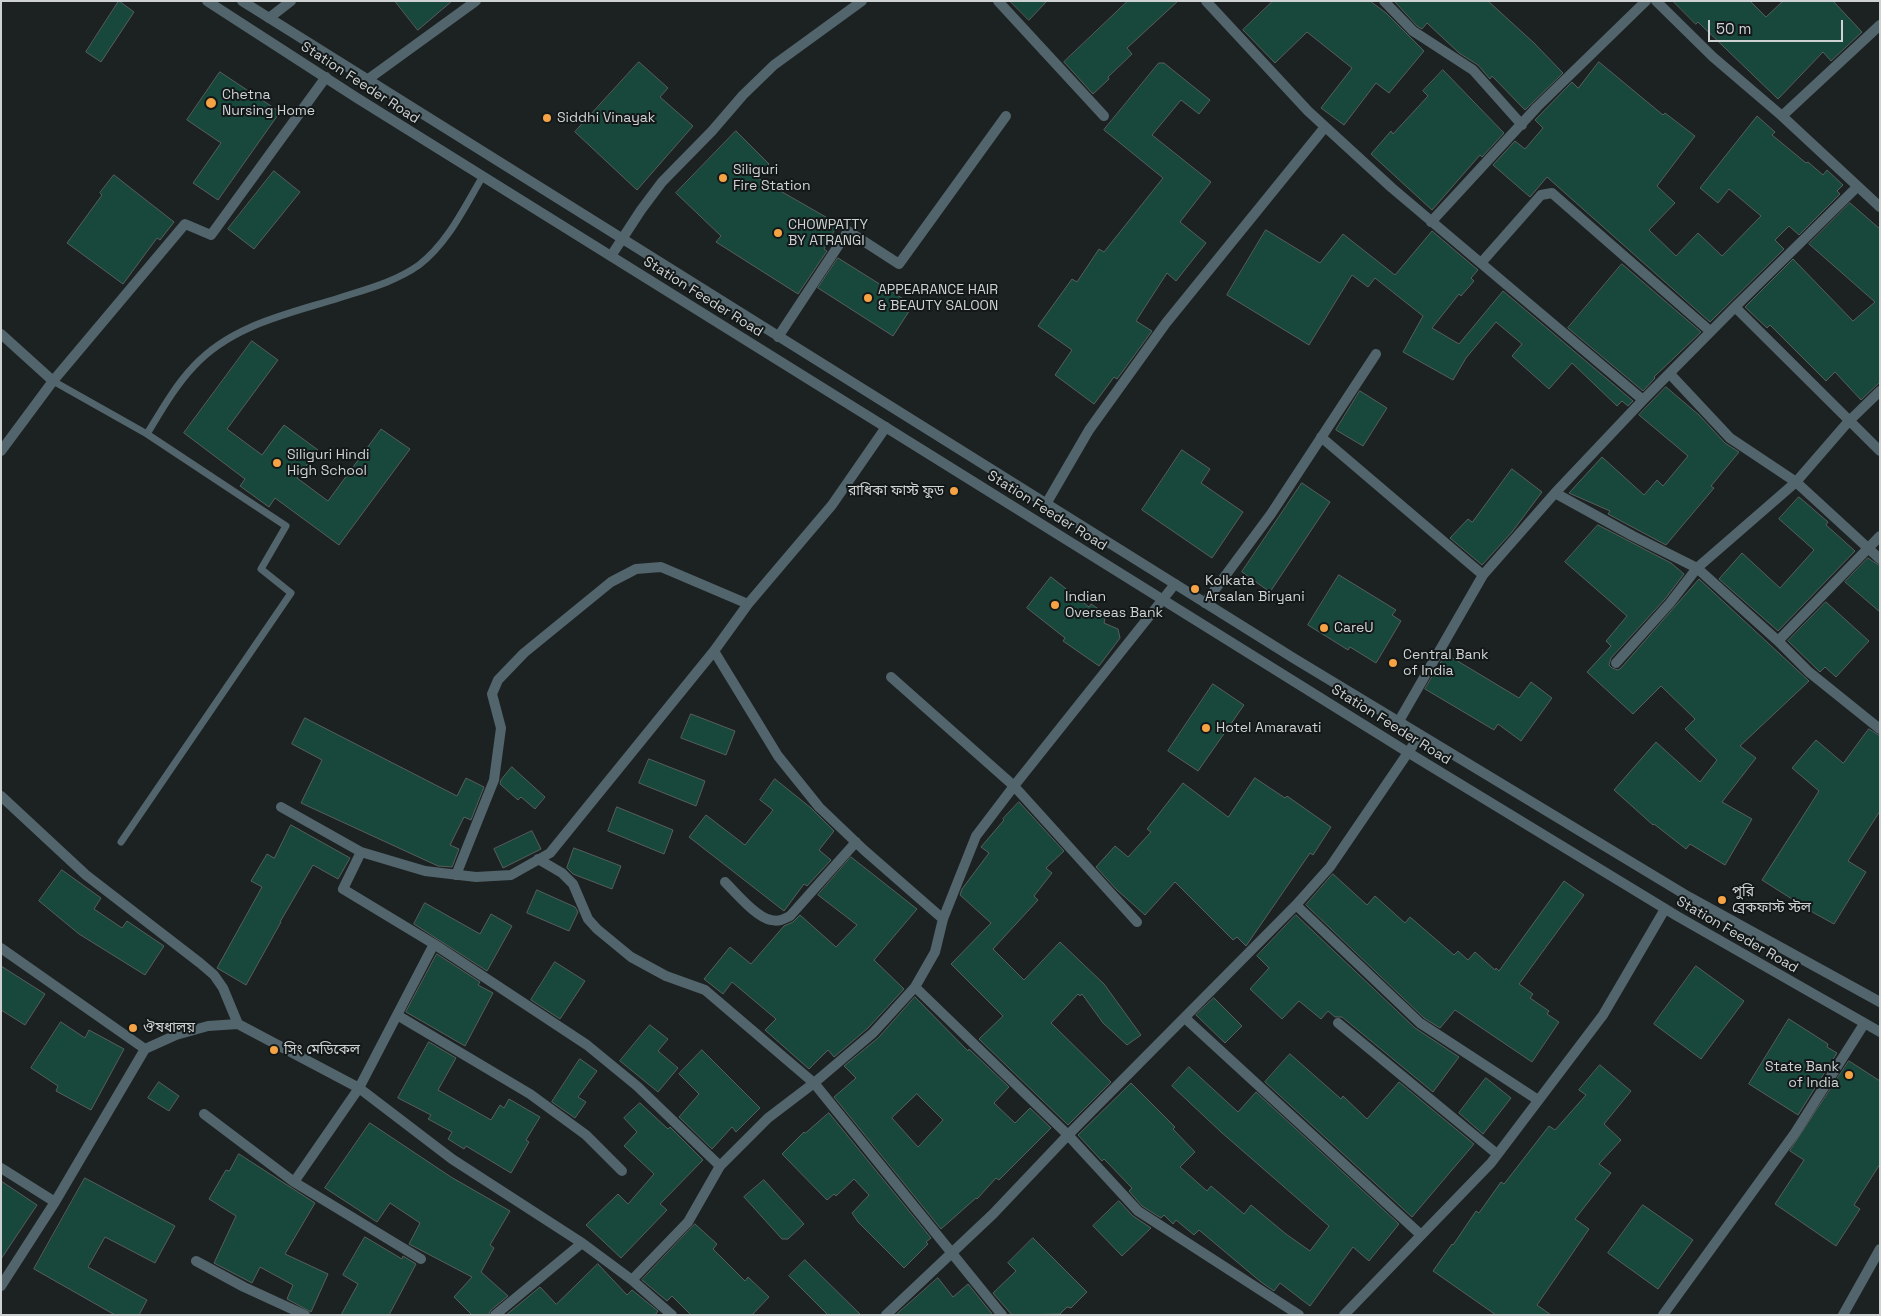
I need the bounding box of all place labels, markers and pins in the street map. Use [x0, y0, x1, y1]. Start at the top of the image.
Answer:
place label: Chetna Nursing Home [222, 87, 315, 120]
marker: Chetna Nursing Home [204, 96, 218, 110]
place label: Siddhi Vinayak [557, 110, 655, 126]
marker: Siddhi Vinayak [541, 112, 553, 124]
place label: Siliguri Fire Station [733, 162, 811, 194]
marker: Siliguri Fire Station [717, 172, 729, 184]
place label: CHOWPATTY BY ATRANGI [788, 217, 868, 250]
marker: CHOWPATTY BY ATRANGI [772, 227, 784, 239]
place label: APPEARANCE HAIR & BEAUTY SALOON [878, 282, 998, 314]
marker: APPEARANCE HAIR & BEAUTY SALOON [862, 292, 874, 304]
place label: Siliguri Hindi High School [287, 447, 369, 480]
marker: Siliguri Hindi High School [271, 457, 283, 469]
place label: রাধিকা ফাস্ট ফুড [848, 483, 944, 499]
marker: রাধিকা ফাস্ট ফুড [948, 485, 960, 497]
place label: Kolkata Arsalan Biryani [1205, 573, 1305, 606]
marker: Kolkata Arsalan Biryani [1189, 583, 1201, 595]
place label: Indian Overseas Bank [1065, 589, 1163, 622]
marker: Indian Overseas Bank [1049, 599, 1061, 611]
place label: CareU [1334, 620, 1374, 636]
marker: CareU [1318, 622, 1330, 634]
place label: Central Bank of India [1403, 647, 1489, 680]
marker: Central Bank of India [1387, 657, 1399, 669]
place label: Hotel Amaravati [1216, 720, 1321, 736]
marker: Hotel Amaravati [1200, 722, 1212, 734]
place label: পুরি ব্রেকফাস্ট স্টল [1732, 884, 1811, 916]
marker: পুরি ব্রেকফাস্ট স্টল [1716, 894, 1728, 906]
place label: ঔষধালয় [143, 1020, 195, 1036]
marker: ঔষধালয় [127, 1022, 139, 1034]
place label: সিং মেডিকেল [284, 1042, 360, 1058]
marker: সিং মেডিকেল [268, 1044, 280, 1056]
place label: State Bank of India [1765, 1059, 1839, 1092]
marker: State Bank of India [1843, 1069, 1855, 1081]

